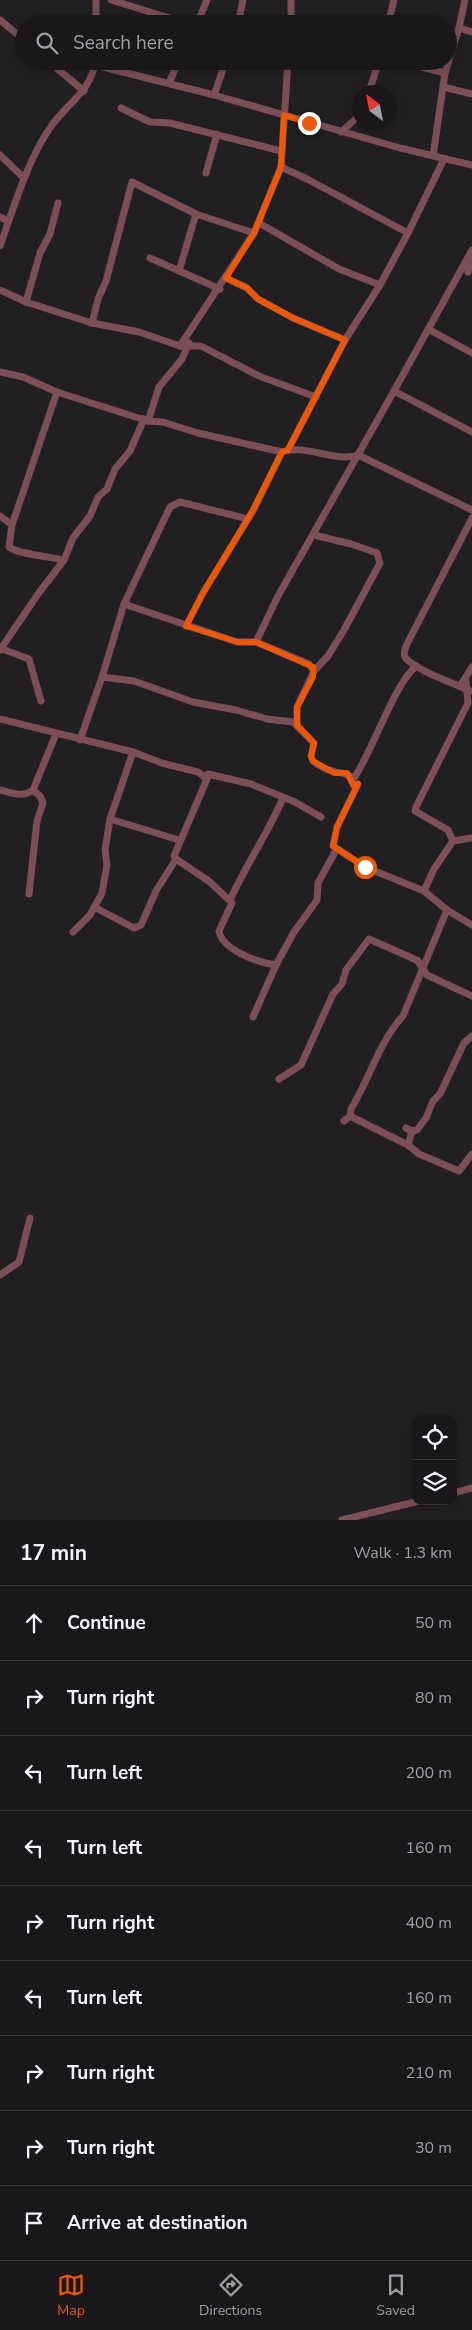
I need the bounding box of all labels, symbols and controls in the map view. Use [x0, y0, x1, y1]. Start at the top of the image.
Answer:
search box [15, 15, 457, 70]
icon: search [33, 29, 61, 57]
text: Search here [73, 30, 174, 56]
north arrow [352, 85, 397, 130]
route end [298, 112, 321, 135]
route start [354, 856, 377, 879]
map controls [412, 1415, 457, 1505]
button: locate [412, 1415, 457, 1460]
button: layers [412, 1460, 457, 1505]
text: 17 min [20, 1539, 87, 1567]
text: Walk · 1.3 km [354, 1542, 452, 1564]
icon: ahead [20, 1609, 48, 1637]
text: Continue [67, 1610, 146, 1636]
text: 50 m [415, 1612, 452, 1634]
icon: right [20, 1684, 48, 1712]
text: Turn right [67, 1685, 154, 1711]
text: 80 m [415, 1687, 452, 1709]
icon: left [20, 1759, 48, 1787]
text: Turn left [67, 1760, 142, 1786]
text: 200 m [405, 1762, 452, 1784]
icon: left [20, 1834, 48, 1862]
text: Turn left [67, 1835, 142, 1861]
text: 160 m [405, 1837, 452, 1859]
icon: right [20, 1909, 48, 1937]
text: Turn right [67, 1910, 154, 1936]
text: 400 m [405, 1912, 452, 1934]
icon: left [20, 1984, 48, 2012]
text: Turn left [67, 1985, 142, 2011]
text: 160 m [405, 1987, 452, 2009]
icon: right [20, 2059, 48, 2087]
text: Turn right [67, 2060, 154, 2086]
text: 210 m [405, 2062, 452, 2084]
icon: right [20, 2134, 48, 2162]
text: Turn right [67, 2135, 154, 2161]
text: 30 m [415, 2137, 452, 2159]
icon: arrive [20, 2209, 48, 2237]
text: Arrive at destination [67, 2210, 248, 2236]
tab: Map [57, 2271, 85, 2320]
tab: Directions [199, 2271, 262, 2320]
tab: Saved [376, 2271, 415, 2320]

